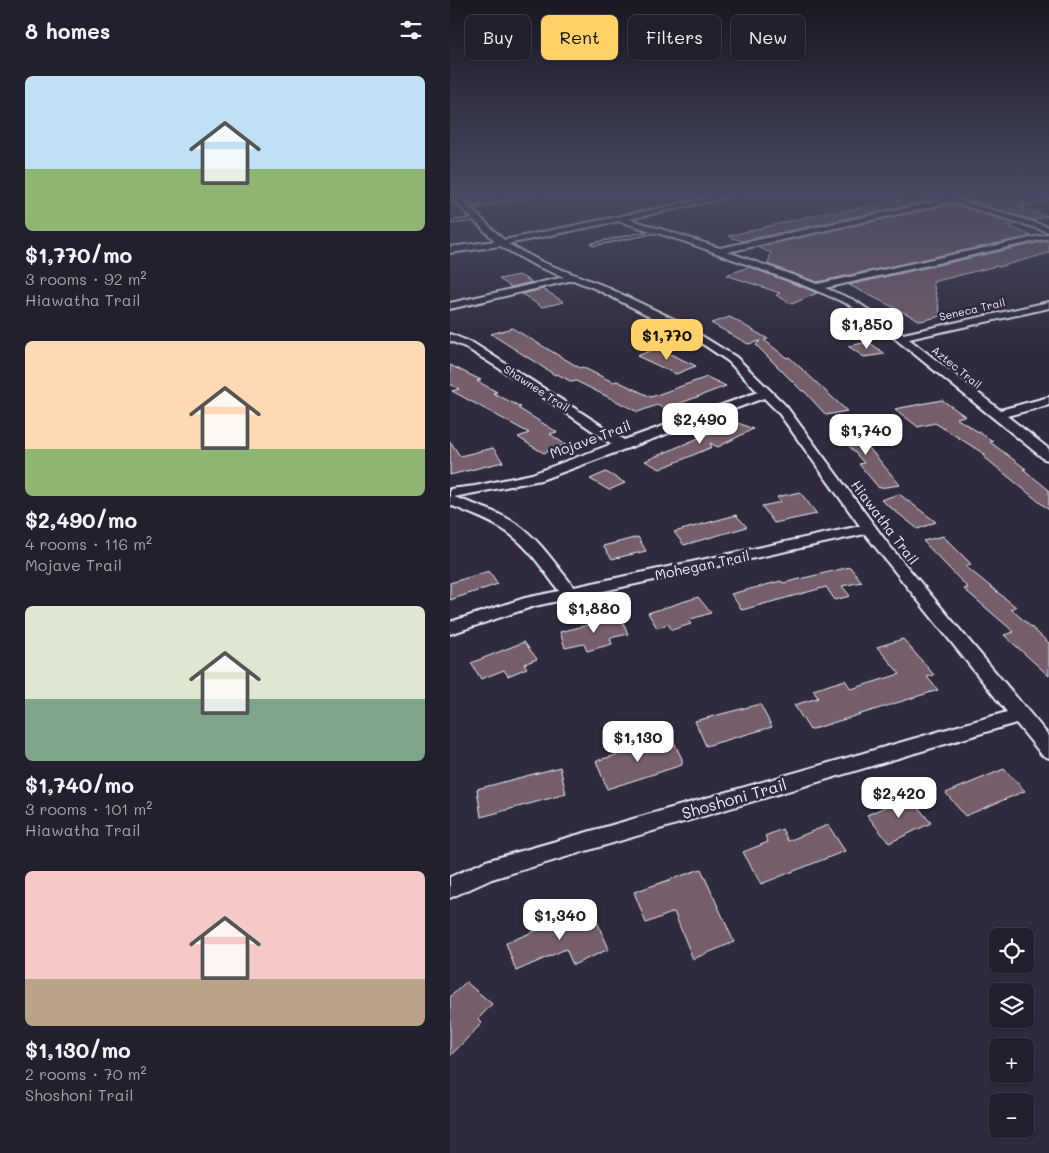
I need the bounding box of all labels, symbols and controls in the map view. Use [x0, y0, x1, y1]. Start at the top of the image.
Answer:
chip: Buy [465, 15, 531, 60]
chip: Rent [541, 15, 618, 60]
chip: Filters [628, 15, 721, 60]
chip: New [731, 15, 805, 60]
icon: filters [397, 16, 425, 44]
text: 8 homes [25, 17, 110, 44]
icon: home [180, 108, 270, 198]
text: $1,770/mo [25, 241, 132, 268]
text: 3 rooms · 92 m² [25, 268, 147, 289]
text: Hiawatha Trail [25, 289, 141, 310]
street label: Seneca Trail [937, 294, 1007, 324]
pin: $1,850 [826, 308, 908, 350]
text: $1,850 [841, 313, 893, 334]
pin: $1,770 [626, 318, 708, 361]
text: $1,770 [642, 324, 692, 345]
street label: Aztec Trail [929, 342, 985, 392]
street label: Shawnee Trail [501, 361, 573, 415]
icon: home [180, 373, 270, 463]
pin: $2,490 [659, 402, 741, 445]
text: $2,490 [673, 408, 727, 429]
pin: $1,740 [825, 414, 907, 456]
street label: Mojave Trail [547, 416, 633, 462]
text: $1,740 [840, 419, 892, 440]
street label: Hiawatha Trail [847, 476, 923, 568]
text: $2,490/mo [25, 506, 137, 533]
text: 4 rooms · 116 m² [25, 533, 152, 554]
street label: Mohegan Trail [653, 546, 751, 584]
text: Mojave Trail [25, 554, 122, 575]
pin: $1,880 [553, 592, 635, 634]
text: $1,880 [568, 597, 620, 618]
icon: home [180, 638, 270, 728]
pin: $1,130 [597, 720, 679, 763]
text: $1,130 [614, 726, 662, 747]
text: $1,740/mo [25, 771, 134, 798]
street label: Shoshoni Trail [679, 773, 789, 823]
pin: $2,420 [858, 776, 940, 819]
text: $2,420 [872, 782, 926, 803]
text: 3 rooms · 101 m² [25, 798, 152, 819]
text: Hiawatha Trail [25, 819, 141, 840]
pin: $1,340 [519, 898, 601, 941]
icon: home [180, 903, 270, 993]
text: $1,340 [534, 904, 586, 925]
map controls [989, 928, 1034, 1138]
button: locate [989, 928, 1034, 973]
button: layers [989, 983, 1034, 1028]
text: $1,130/mo [25, 1036, 131, 1063]
button: + [989, 1038, 1034, 1083]
text: 2 rooms · 70 m² [25, 1063, 146, 1084]
text: Shoshoni Trail [25, 1084, 134, 1105]
button: − [989, 1093, 1034, 1138]

